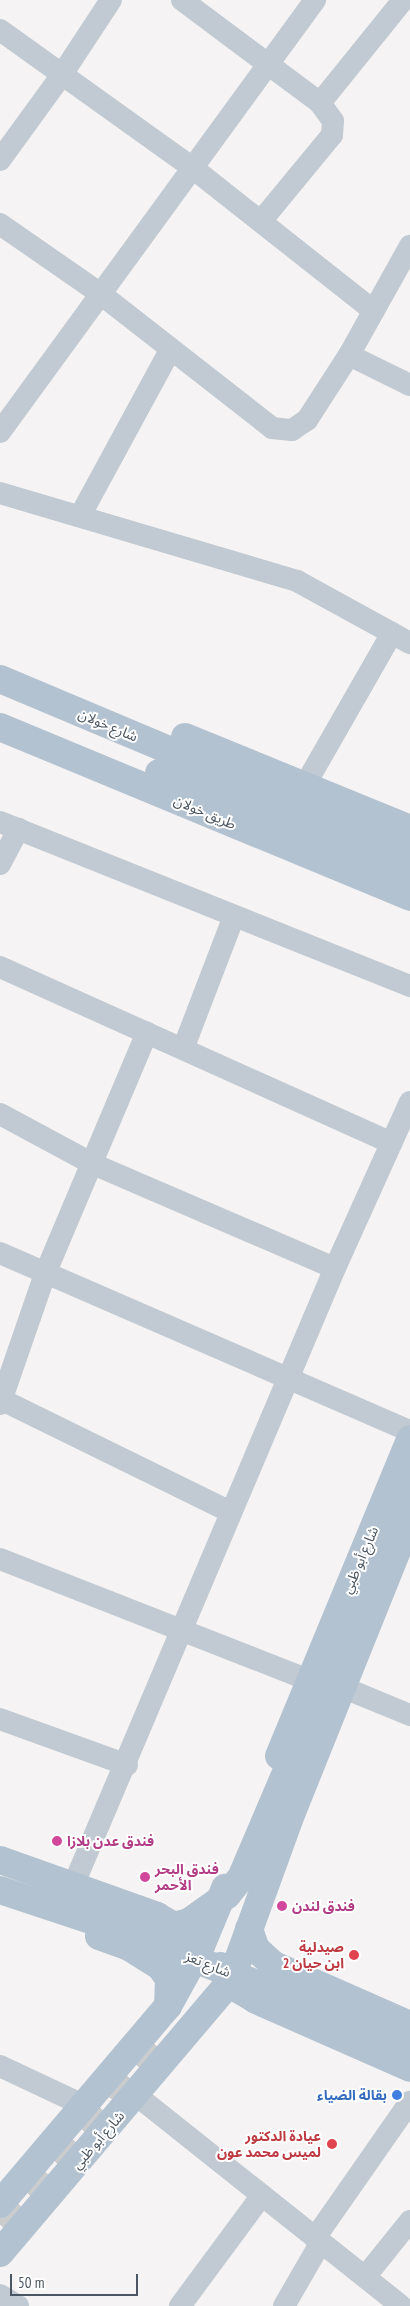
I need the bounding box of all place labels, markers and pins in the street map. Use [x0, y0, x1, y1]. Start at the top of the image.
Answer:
place label: فندق عدن بلازا [67, 1833, 154, 1849]
marker: فندق عدن بلازا [51, 1835, 63, 1847]
place label: فندق البحر الأحمر [155, 1861, 219, 1894]
marker: فندق البحر الأحمر [139, 1871, 151, 1883]
place label: فندق لندن [292, 1898, 355, 1914]
marker: فندق لندن [276, 1900, 288, 1912]
place label: صيدلية ابن حيان 2 [283, 1939, 344, 1971]
marker: صيدلية ابن حيان 2 [348, 1949, 360, 1961]
place label: بقالة الضياء [317, 2087, 387, 2103]
marker: بقالة الضياء [391, 2089, 403, 2101]
place label: عيادة الدكتور لميس محمد عون [217, 2128, 321, 2160]
marker: عيادة الدكتور لميس محمد عون [325, 2137, 339, 2151]

